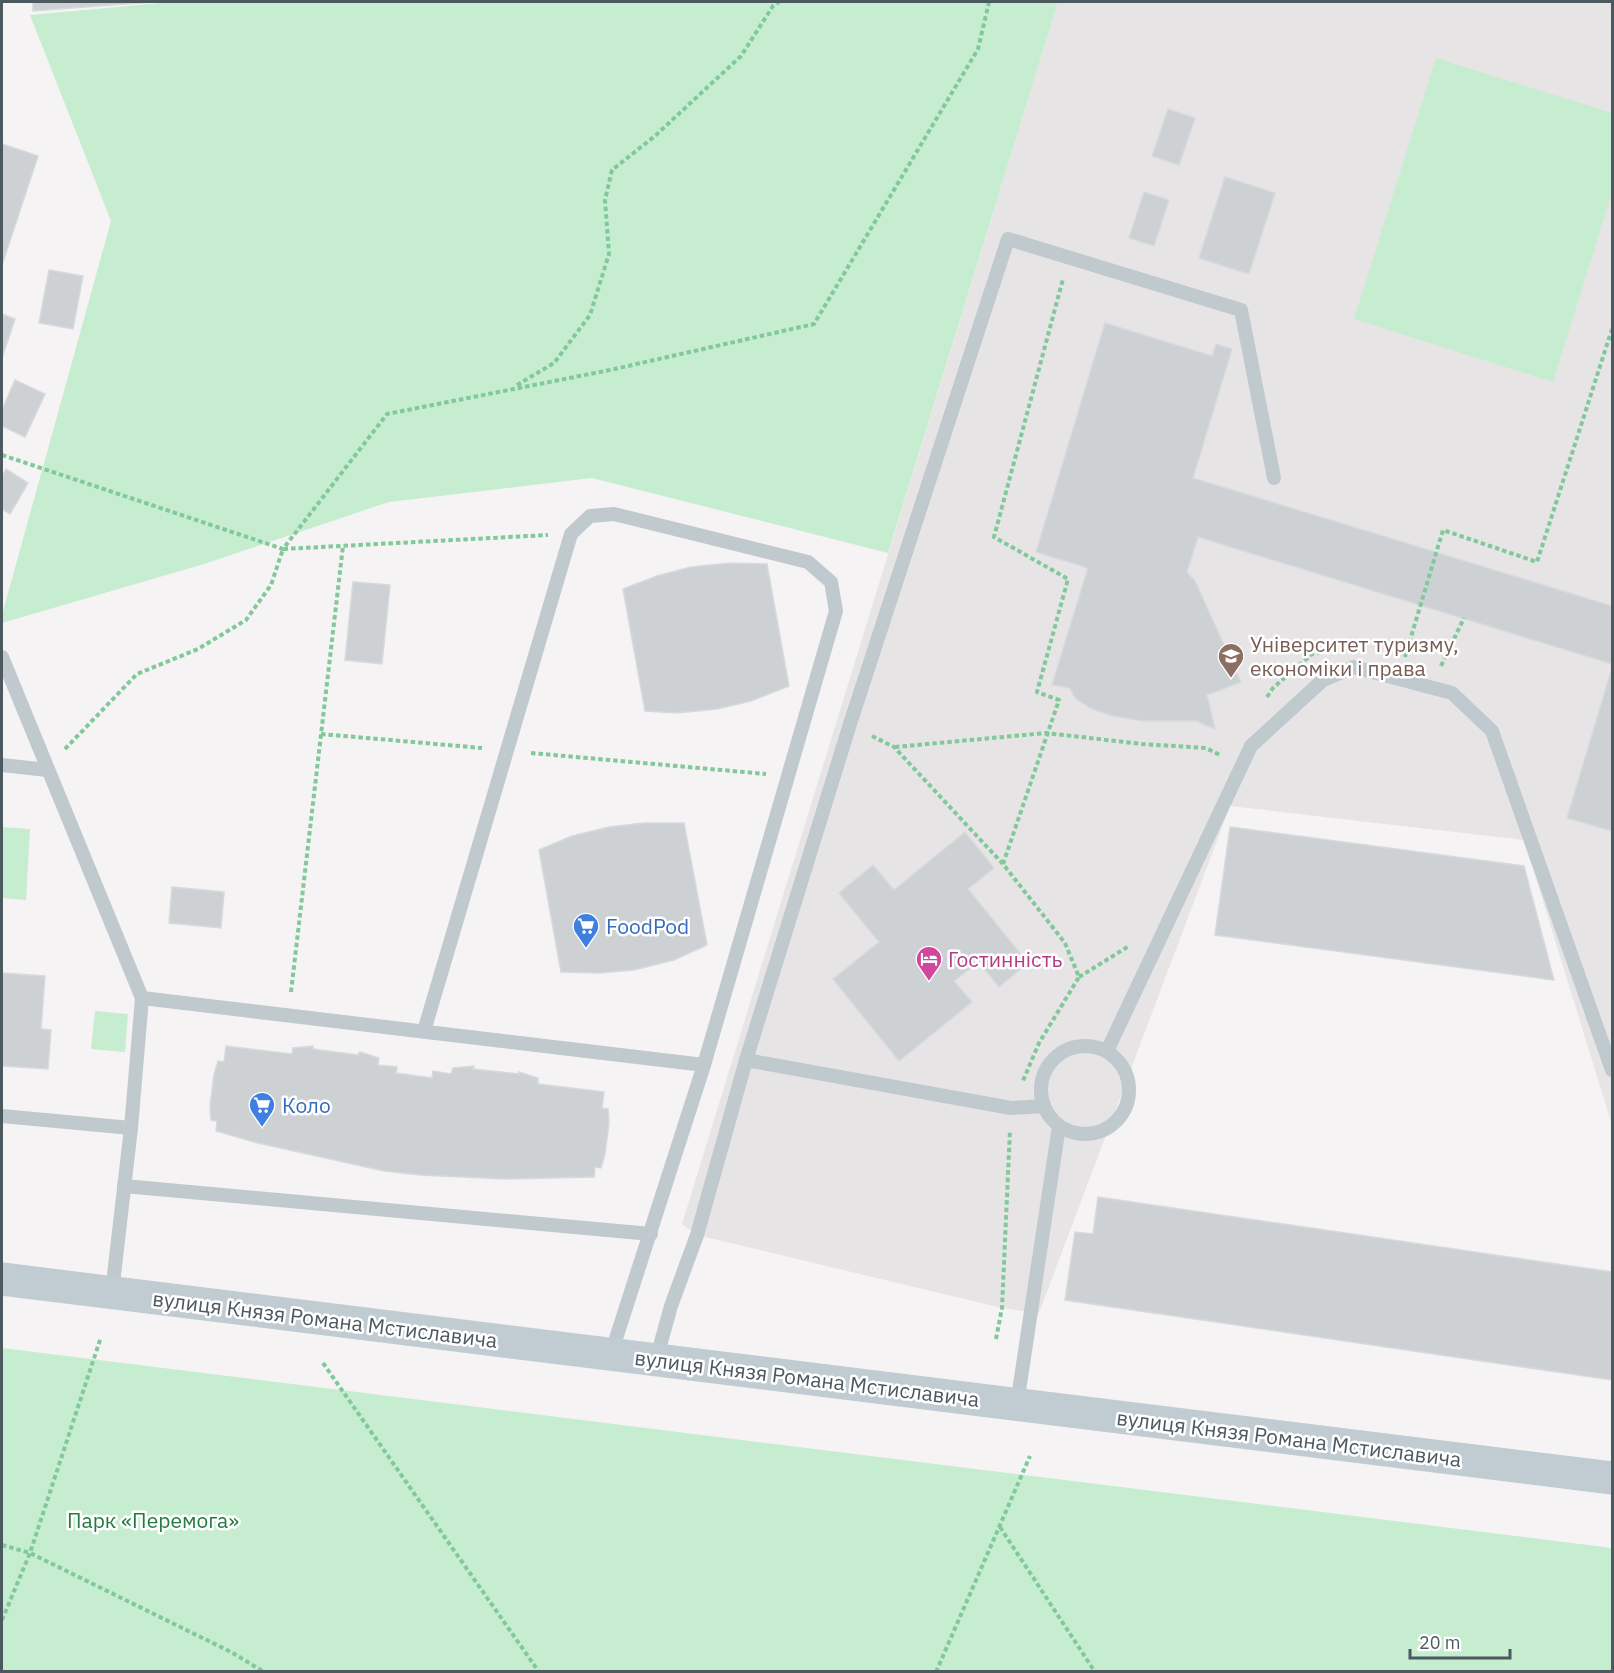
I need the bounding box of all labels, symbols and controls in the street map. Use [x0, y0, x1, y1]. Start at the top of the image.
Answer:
place label: Університет туризму, економіки і права [1250, 630, 1459, 682]
school or university icon: Університет туризму, економіки і права [1216, 641, 1246, 679]
supermarket icon: FoodPod [571, 911, 601, 949]
place label: FoodPod [606, 912, 689, 940]
hotel icon: Гостинність [914, 944, 944, 982]
place label: Гостинність [948, 945, 1063, 973]
supermarket icon: Коло [247, 1090, 277, 1128]
place label: Коло [282, 1091, 331, 1119]
street label: вулиця Князя Романа Мстиславича [151, 1284, 499, 1354]
street label: вулиця Князя Романа Мстиславича [633, 1343, 981, 1413]
street label: вулиця Князя Романа Мстиславича [1115, 1403, 1463, 1473]
park label: Парк «Перемога» [67, 1506, 239, 1534]
scale bar [1410, 1622, 1510, 1660]
text: 20 m [1419, 1631, 1461, 1654]

